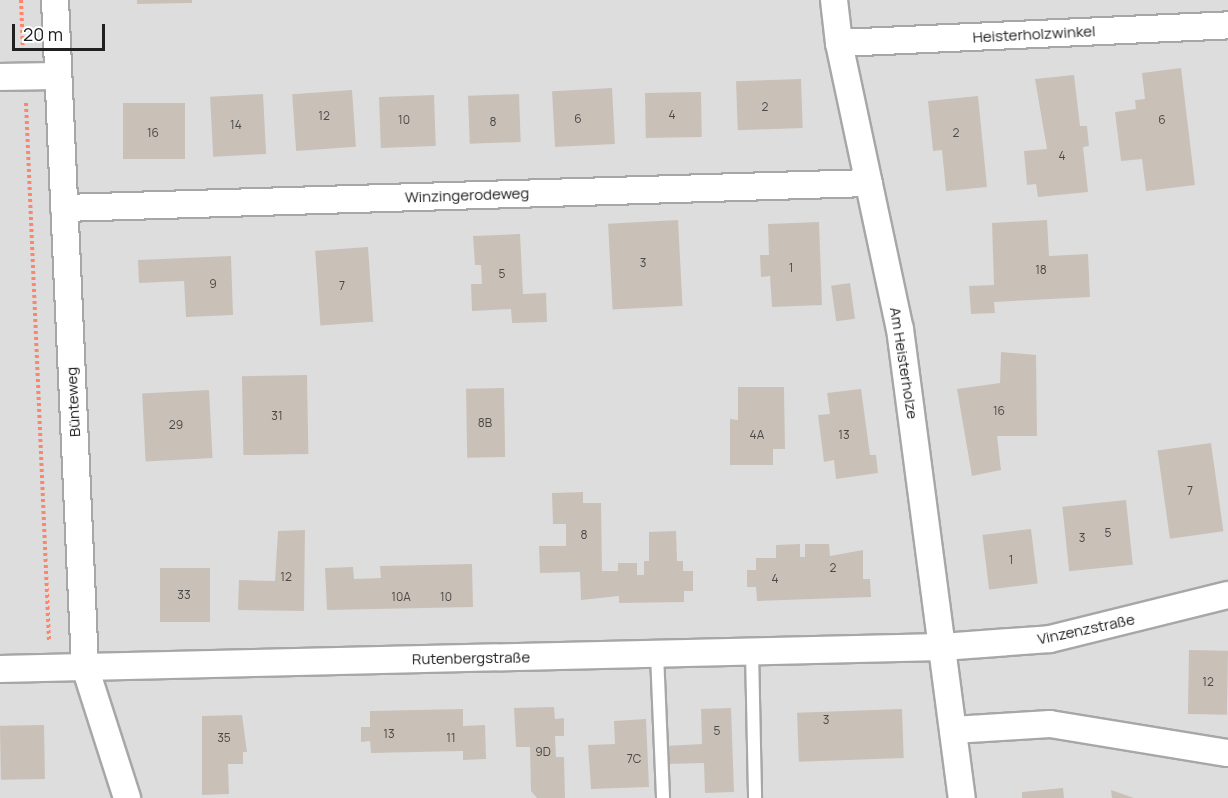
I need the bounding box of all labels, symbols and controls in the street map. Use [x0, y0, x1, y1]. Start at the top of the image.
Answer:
scale bar [15, 12, 108, 50]
text: 20 m [23, 22, 63, 46]
street label: Heisterholzwinkel [972, 22, 1096, 46]
house number: 2 [762, 100, 768, 114]
house number: 4 [668, 108, 676, 122]
house number: 12 [318, 109, 330, 123]
house number: 6 [574, 112, 582, 126]
house number: 10 [398, 113, 410, 127]
house number: 6 [1158, 113, 1166, 127]
house number: 8 [490, 115, 496, 129]
house number: 14 [230, 118, 242, 132]
house number: 16 [147, 126, 159, 140]
house number: 2 [953, 126, 959, 140]
house number: 4 [1058, 149, 1066, 163]
street label: Winzingerodeweg [404, 184, 530, 206]
house number: 3 [640, 256, 646, 270]
house number: 1 [789, 261, 793, 275]
house number: 18 [1035, 263, 1047, 277]
house number: 5 [499, 267, 505, 281]
house number: 9 [209, 277, 217, 291]
house number: 7 [339, 279, 345, 293]
street label: Am Heisterholze [886, 306, 922, 420]
street label: Bünteweg [62, 367, 84, 437]
house number: 16 [993, 404, 1005, 418]
house number: 31 [271, 409, 283, 423]
house number: 8B [478, 416, 492, 430]
house number: 29 [169, 418, 183, 432]
house number: 4A [750, 428, 764, 442]
house number: 13 [838, 428, 850, 442]
house number: 7 [1187, 484, 1193, 498]
house number: 5 [1105, 526, 1111, 540]
house number: 8 [581, 528, 587, 542]
house number: 3 [1079, 531, 1085, 545]
house number: 1 [1009, 553, 1013, 567]
house number: 2 [830, 561, 836, 575]
house number: 12 [280, 570, 292, 584]
house number: 4 [771, 572, 779, 586]
house number: 33 [177, 588, 191, 602]
house number: 10A [391, 590, 411, 604]
house number: 10 [440, 590, 452, 604]
street label: Vinzenzstraße [1036, 610, 1136, 648]
street label: Rutenbergstraße [412, 648, 530, 668]
house number: 12 [1202, 675, 1214, 689]
house number: 3 [823, 713, 829, 727]
house number: 5 [714, 724, 720, 738]
house number: 13 [383, 727, 395, 741]
house number: 35 [217, 731, 231, 745]
house number: 11 [446, 731, 456, 745]
house number: 9D [535, 745, 551, 759]
house number: 7C [627, 752, 641, 766]

